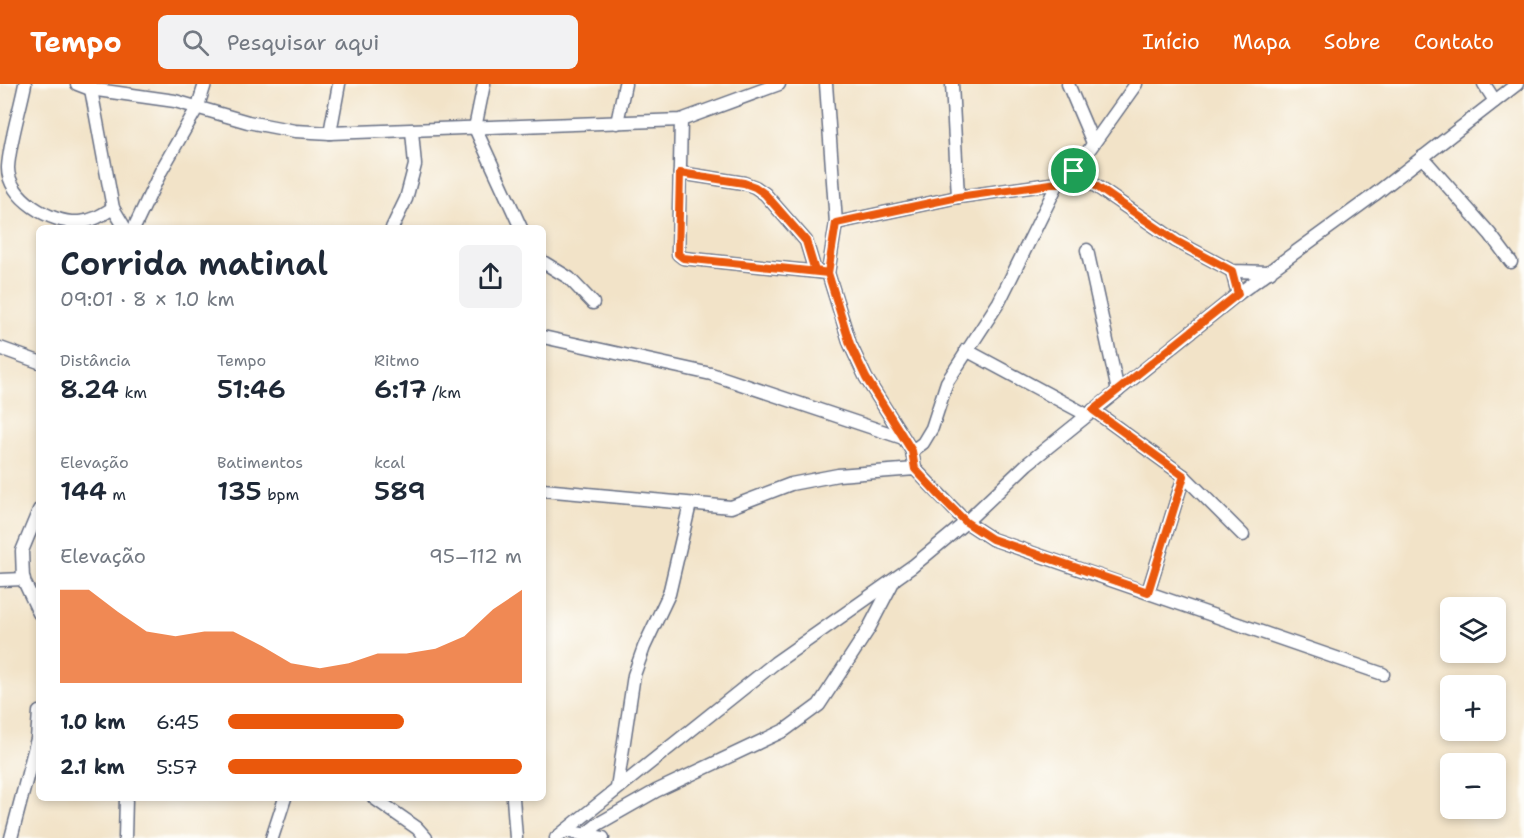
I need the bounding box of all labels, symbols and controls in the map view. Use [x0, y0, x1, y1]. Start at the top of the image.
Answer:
search box [158, 15, 578, 69]
text: Tempo [30, 23, 122, 61]
icon: search [179, 26, 212, 59]
text: Pesquisar aqui [227, 28, 380, 57]
text: Início [1142, 28, 1200, 56]
text: Mapa [1233, 28, 1291, 56]
text: Sobre [1324, 28, 1381, 56]
text: Contato [1414, 28, 1494, 56]
pin [1048, 145, 1099, 196]
icon: arrive [1057, 154, 1090, 187]
text: Corrida matinal [60, 241, 328, 286]
button: share [459, 245, 522, 308]
text: 09:01 · 8 × 1.0 km [60, 286, 235, 312]
text: Distância [60, 350, 131, 371]
text: Tempo [217, 350, 266, 371]
text: Ritmo [374, 350, 419, 371]
text: 8.24 [60, 371, 119, 406]
text: 51:46 [217, 371, 286, 406]
text: 6:17 [374, 371, 427, 406]
text: km [119, 382, 147, 403]
text: /km [427, 382, 461, 403]
text: Elevação [60, 452, 129, 473]
text: Batimentos [217, 452, 303, 473]
text: kcal [374, 452, 405, 473]
text: 144 [60, 473, 107, 508]
text: 135 [217, 473, 262, 508]
text: 589 [374, 473, 426, 508]
text: m [107, 484, 126, 505]
text: bpm [262, 484, 299, 505]
text: Elevação [60, 543, 146, 569]
text: 95–112 m [429, 543, 522, 569]
map controls [1440, 597, 1506, 819]
button: layers [1440, 597, 1506, 663]
button: + [1440, 675, 1506, 741]
text: 1.0 km [60, 709, 125, 735]
text: 6:45 [156, 709, 199, 735]
button: − [1440, 753, 1506, 819]
text: 2.1 km [60, 754, 125, 780]
text: 5:57 [156, 754, 198, 780]

